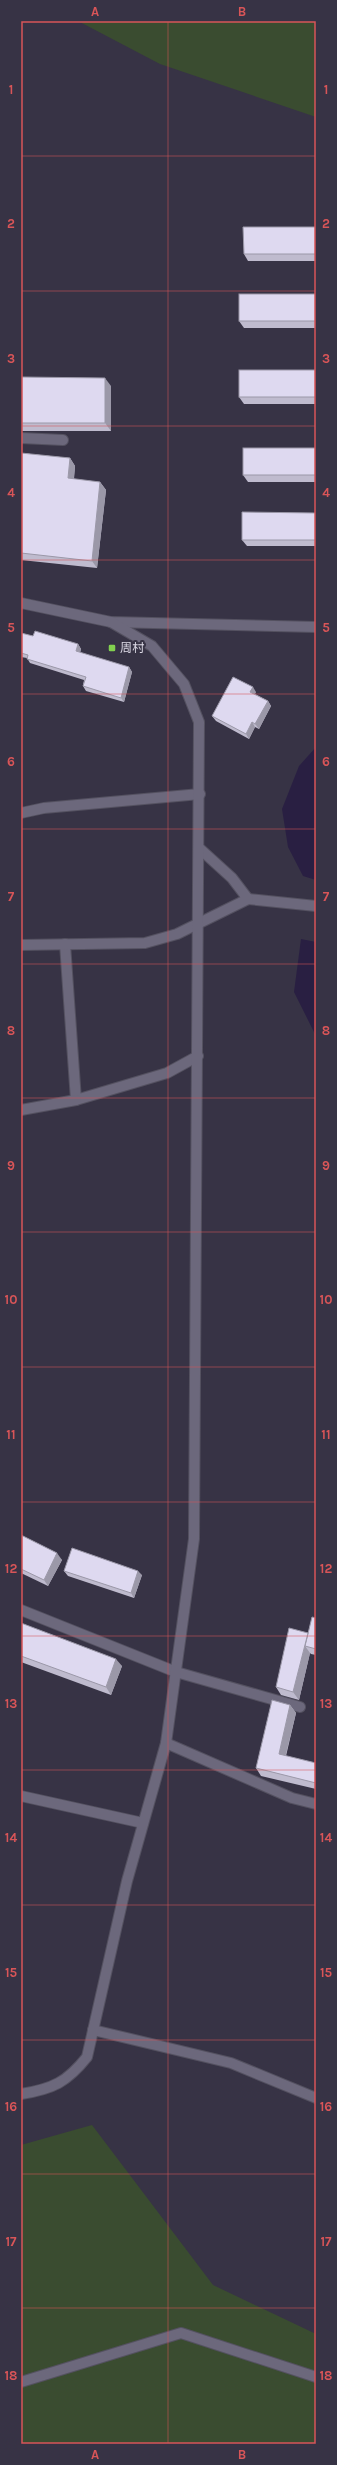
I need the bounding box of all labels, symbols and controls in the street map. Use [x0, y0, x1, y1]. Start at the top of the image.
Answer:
text: A [91, 4, 99, 19]
text: B [238, 4, 246, 19]
text: 1 [9, 82, 13, 97]
text: 1 [324, 82, 328, 97]
text: 2 [7, 216, 15, 231]
text: 2 [322, 216, 330, 231]
text: 3 [7, 351, 15, 366]
text: 3 [322, 351, 330, 366]
text: 4 [7, 485, 15, 500]
text: 4 [322, 485, 330, 500]
text: 5 [7, 620, 15, 635]
text: 5 [322, 620, 330, 635]
place label: 周村 [120, 641, 145, 655]
marker: 周村 [107, 643, 117, 653]
text: 6 [7, 754, 15, 769]
text: 6 [322, 754, 330, 769]
text: 7 [8, 889, 15, 904]
text: 7 [323, 889, 330, 904]
text: 8 [7, 1023, 15, 1038]
text: 8 [322, 1023, 330, 1038]
text: 9 [7, 1158, 15, 1173]
text: 9 [322, 1158, 330, 1173]
text: 10 [5, 1292, 17, 1307]
text: 10 [320, 1292, 332, 1307]
text: 11 [6, 1427, 16, 1442]
text: 11 [321, 1427, 331, 1442]
text: 12 [5, 1561, 17, 1576]
text: 12 [320, 1561, 332, 1576]
text: 13 [5, 1696, 17, 1711]
text: 13 [320, 1696, 332, 1711]
text: 14 [5, 1830, 17, 1845]
text: 14 [320, 1830, 332, 1845]
text: 15 [5, 1965, 18, 1980]
text: 15 [320, 1965, 333, 1980]
text: 16 [5, 2099, 17, 2114]
text: 16 [320, 2099, 332, 2114]
text: 17 [5, 2234, 17, 2249]
text: 17 [320, 2234, 332, 2249]
text: 18 [4, 2368, 18, 2383]
text: 18 [319, 2368, 333, 2383]
text: A [91, 2447, 99, 2462]
text: B [238, 2447, 246, 2462]

